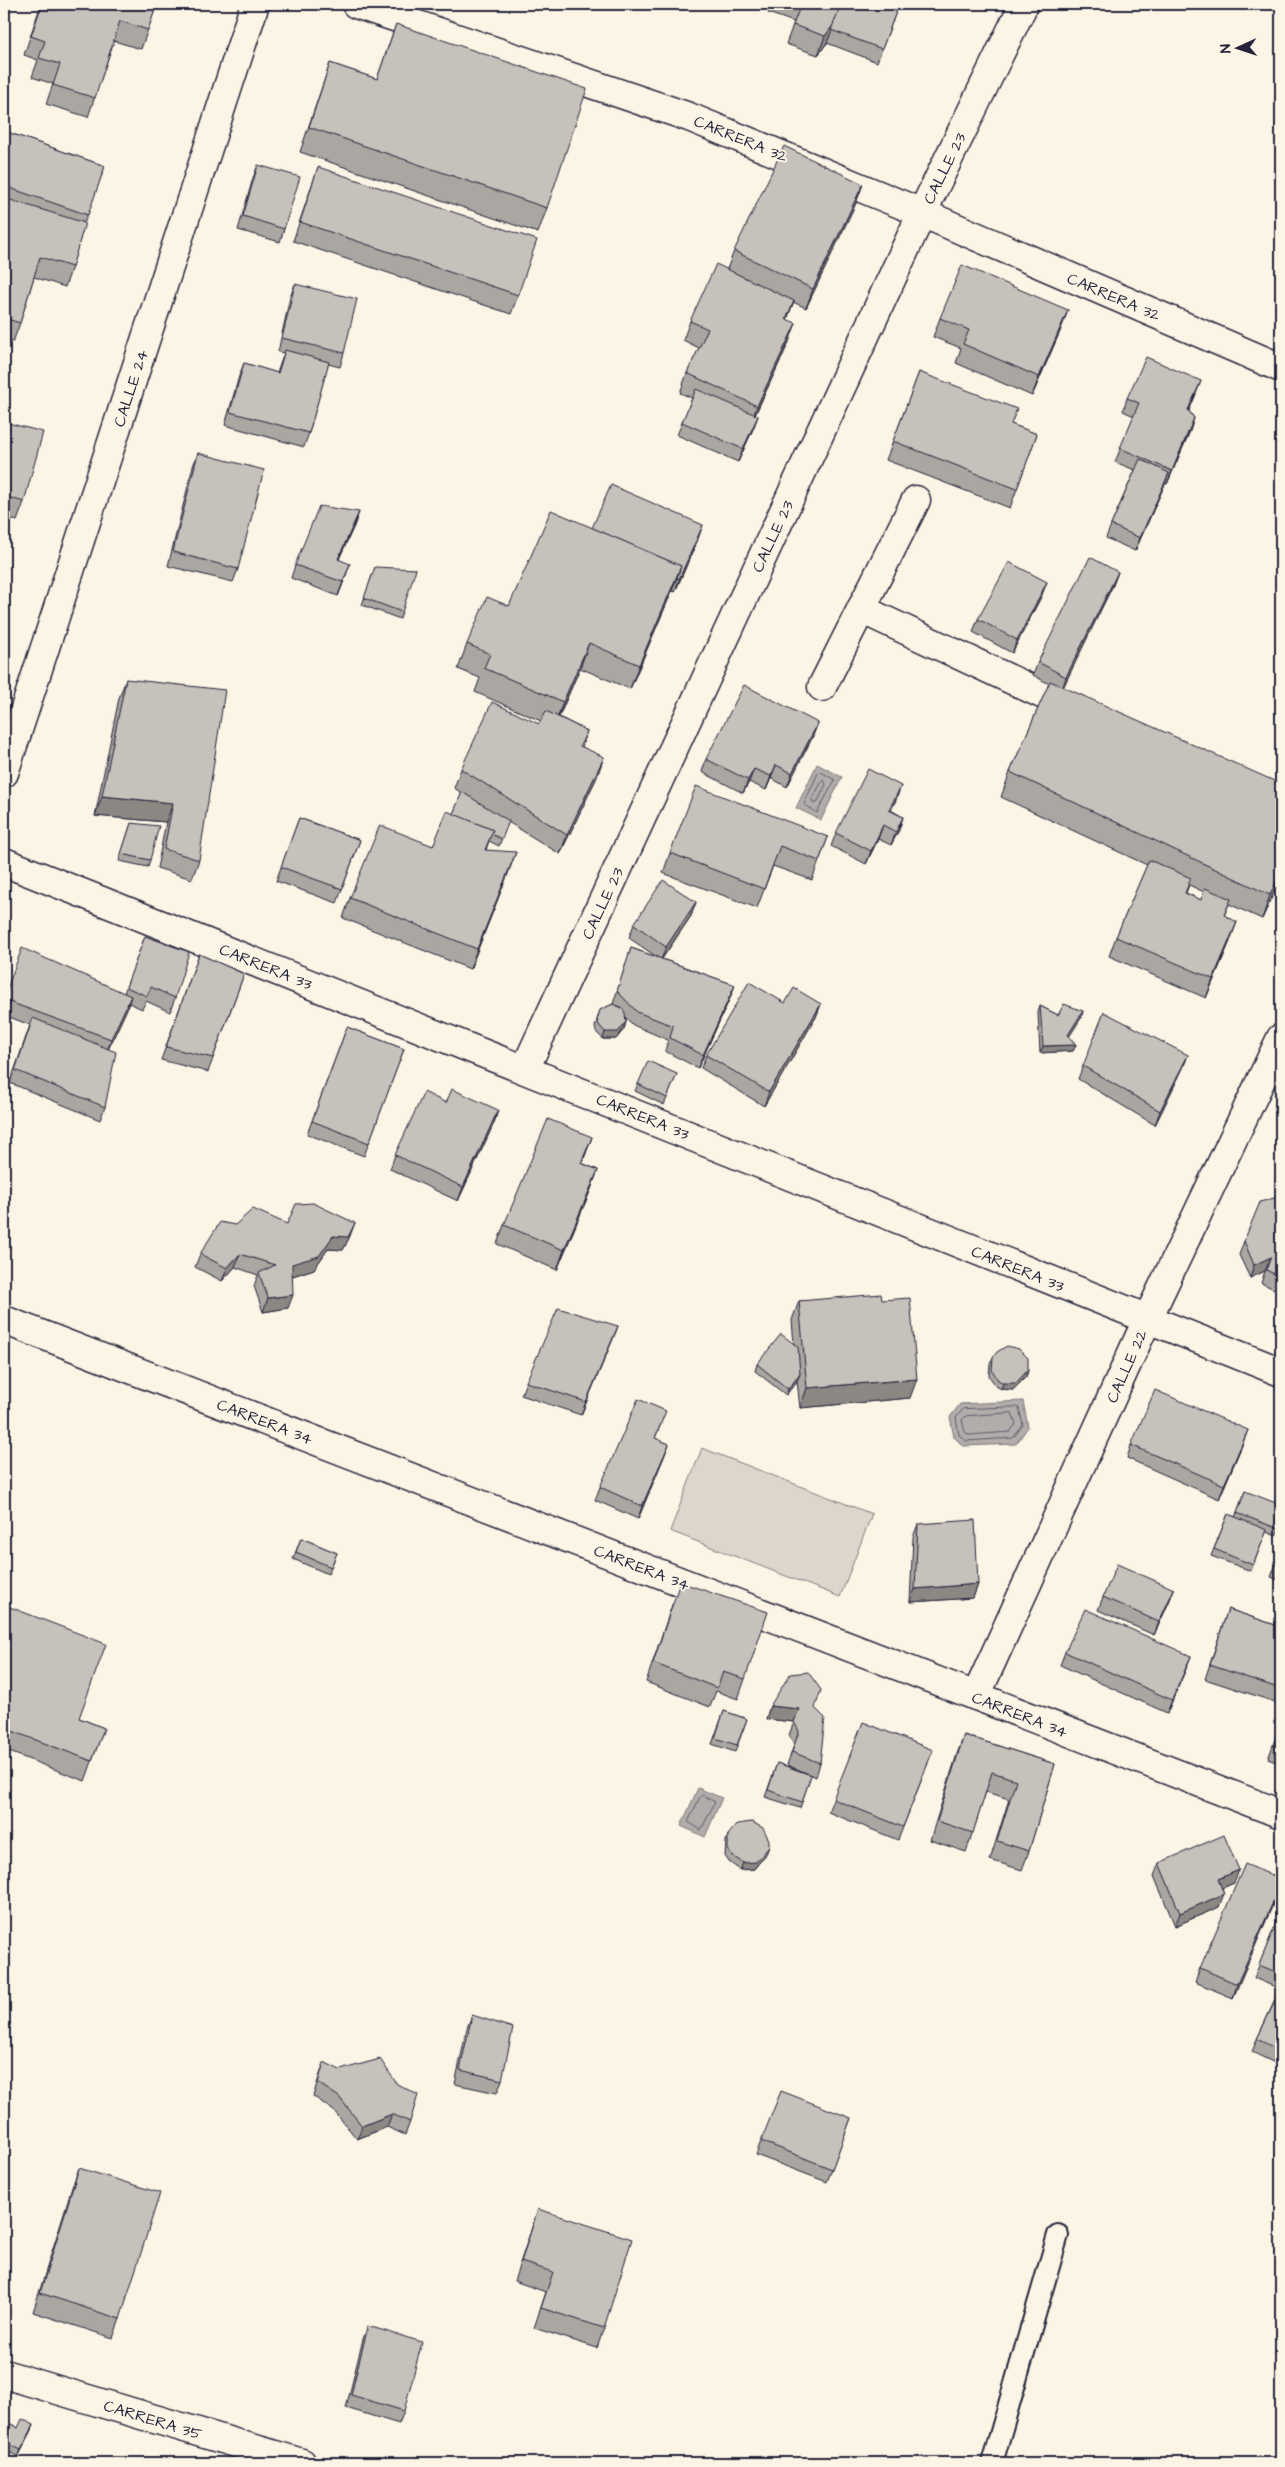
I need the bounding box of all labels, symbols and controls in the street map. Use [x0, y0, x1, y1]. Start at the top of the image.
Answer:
north arrow [1212, 22, 1262, 72]
text: N [1216, 44, 1236, 54]
street label: CARRERA 32 [691, 110, 791, 168]
street label: CALLE 23 [918, 129, 972, 208]
street label: CARRERA 32 [1064, 267, 1164, 326]
street label: CALLE 24 [108, 347, 154, 430]
street label: CALLE 23 [747, 497, 799, 576]
street label: CALLE 23 [577, 864, 629, 943]
street label: CARRERA 33 [216, 938, 315, 996]
street label: CARRERA 33 [593, 1088, 692, 1146]
street label: CARRERA 33 [968, 1240, 1067, 1298]
street label: CALLE 22 [1101, 1326, 1153, 1406]
street label: CARRERA 34 [214, 1394, 316, 1450]
street label: CARRERA 34 [591, 1540, 693, 1596]
street label: CARRERA 34 [969, 1687, 1071, 1743]
street label: CARRERA 35 [101, 2395, 205, 2445]

